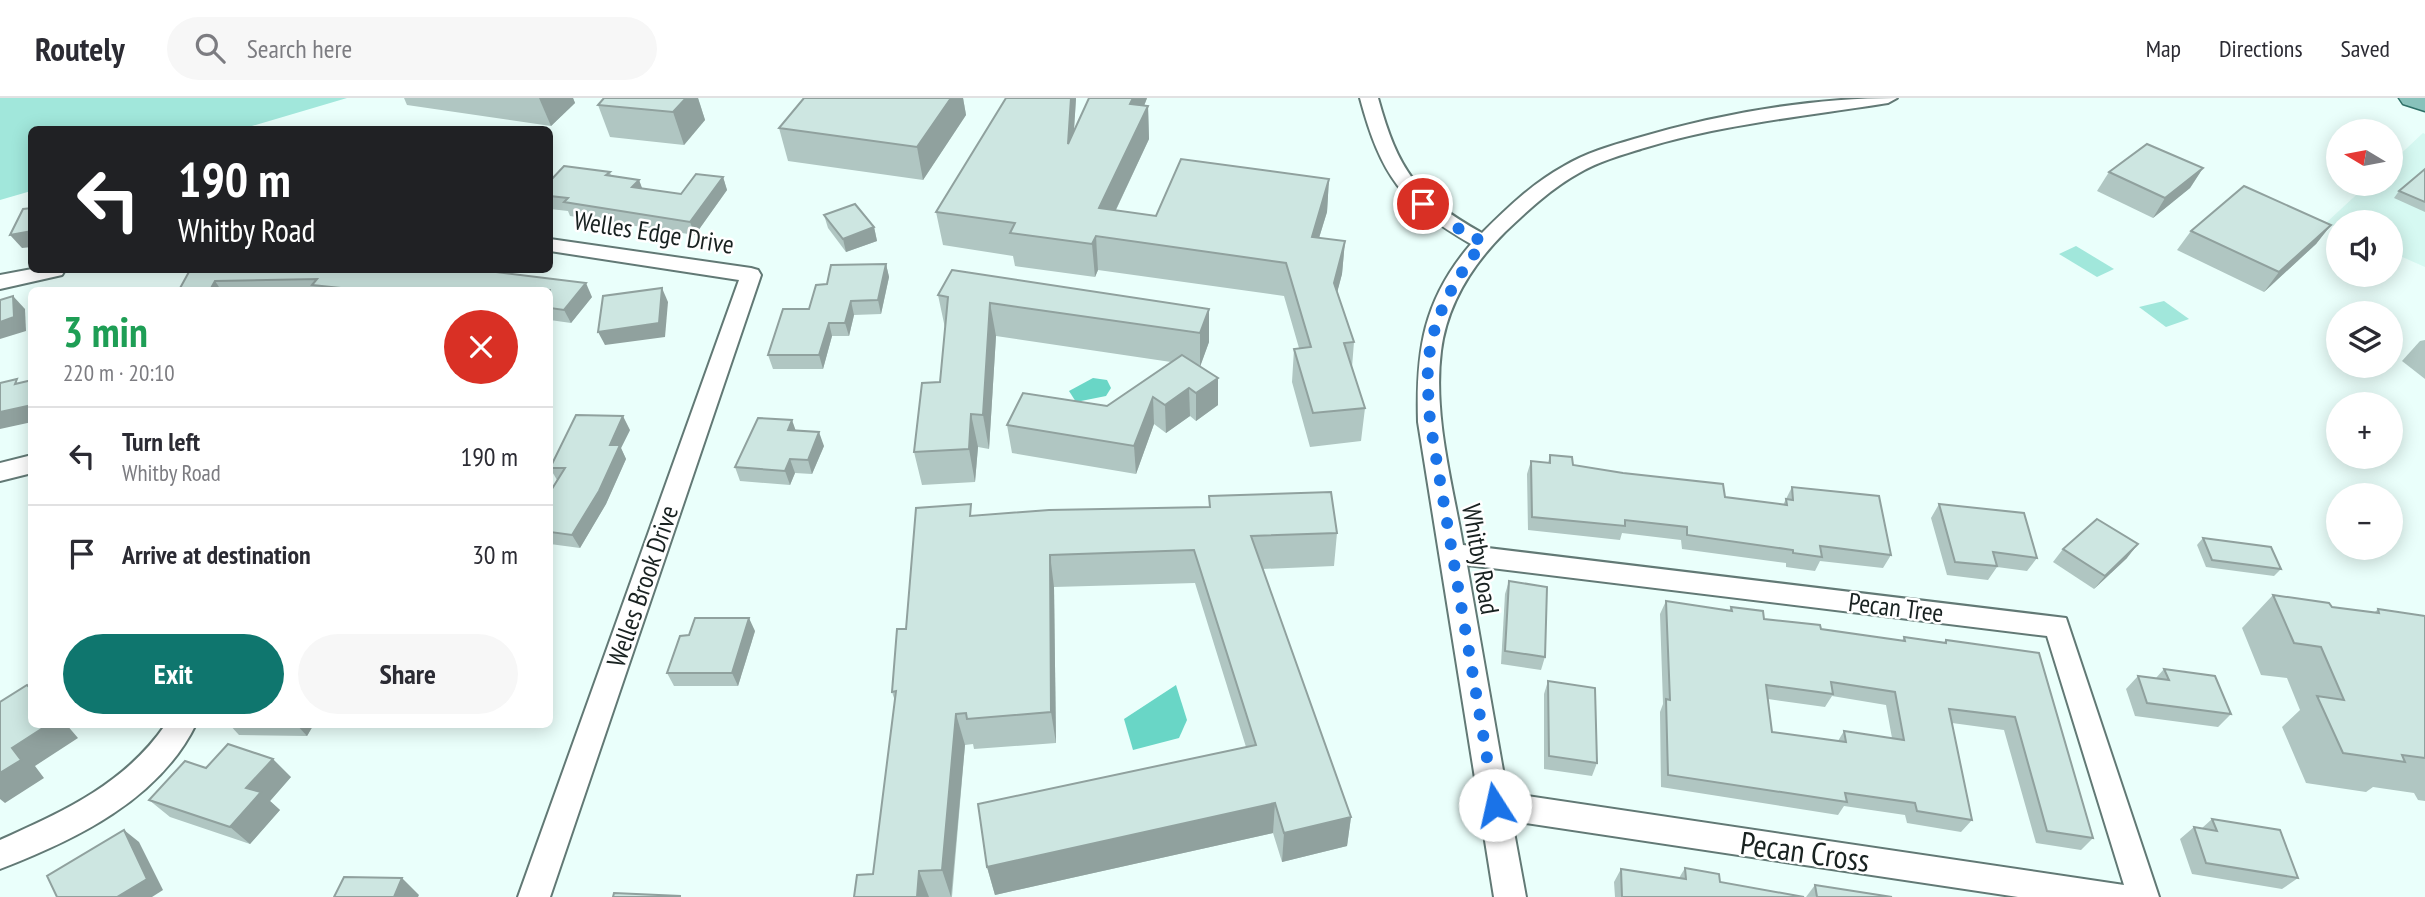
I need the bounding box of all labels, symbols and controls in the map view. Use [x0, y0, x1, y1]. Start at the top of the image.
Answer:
search box [167, 17, 657, 80]
text: Routely [35, 27, 125, 70]
icon: search [191, 29, 229, 67]
text: Search here [247, 32, 352, 65]
text: Map [2146, 33, 2181, 64]
text: Directions [2219, 33, 2303, 64]
text: Saved [2341, 33, 2390, 64]
north arrow [2326, 119, 2403, 196]
map controls [2326, 119, 2403, 560]
text: 190 m [178, 147, 291, 211]
icon: left [63, 154, 154, 245]
pin [1393, 174, 1453, 234]
icon: arrive [1404, 185, 1442, 223]
street label: Welles Edge Drive [572, 203, 736, 261]
text: Whitby Road [178, 209, 315, 251]
button: sound [2326, 210, 2403, 287]
button: layers [2326, 301, 2403, 378]
text: 3 min [63, 304, 148, 359]
button: close [444, 310, 518, 384]
text: 220 m · 20:10 [63, 358, 175, 387]
button: + [2326, 392, 2403, 469]
text: Turn left [122, 425, 200, 458]
icon: left [63, 437, 101, 475]
text: 190 m [460, 440, 518, 473]
text: Whitby Road [122, 458, 221, 487]
button: − [2326, 483, 2403, 560]
street label: Welles Brook Drive [599, 501, 685, 671]
street label: Whitby Road [1455, 501, 1507, 617]
icon: arrive [63, 535, 101, 573]
text: Arrive at destination [122, 538, 311, 571]
text: 30 m [472, 538, 518, 571]
street label: Pecan Tree [1847, 585, 1945, 629]
button: Exit [63, 634, 284, 714]
button: Share [298, 634, 518, 714]
position arrow [1458, 768, 1532, 842]
street label: Pecan Cross [1738, 821, 1872, 881]

